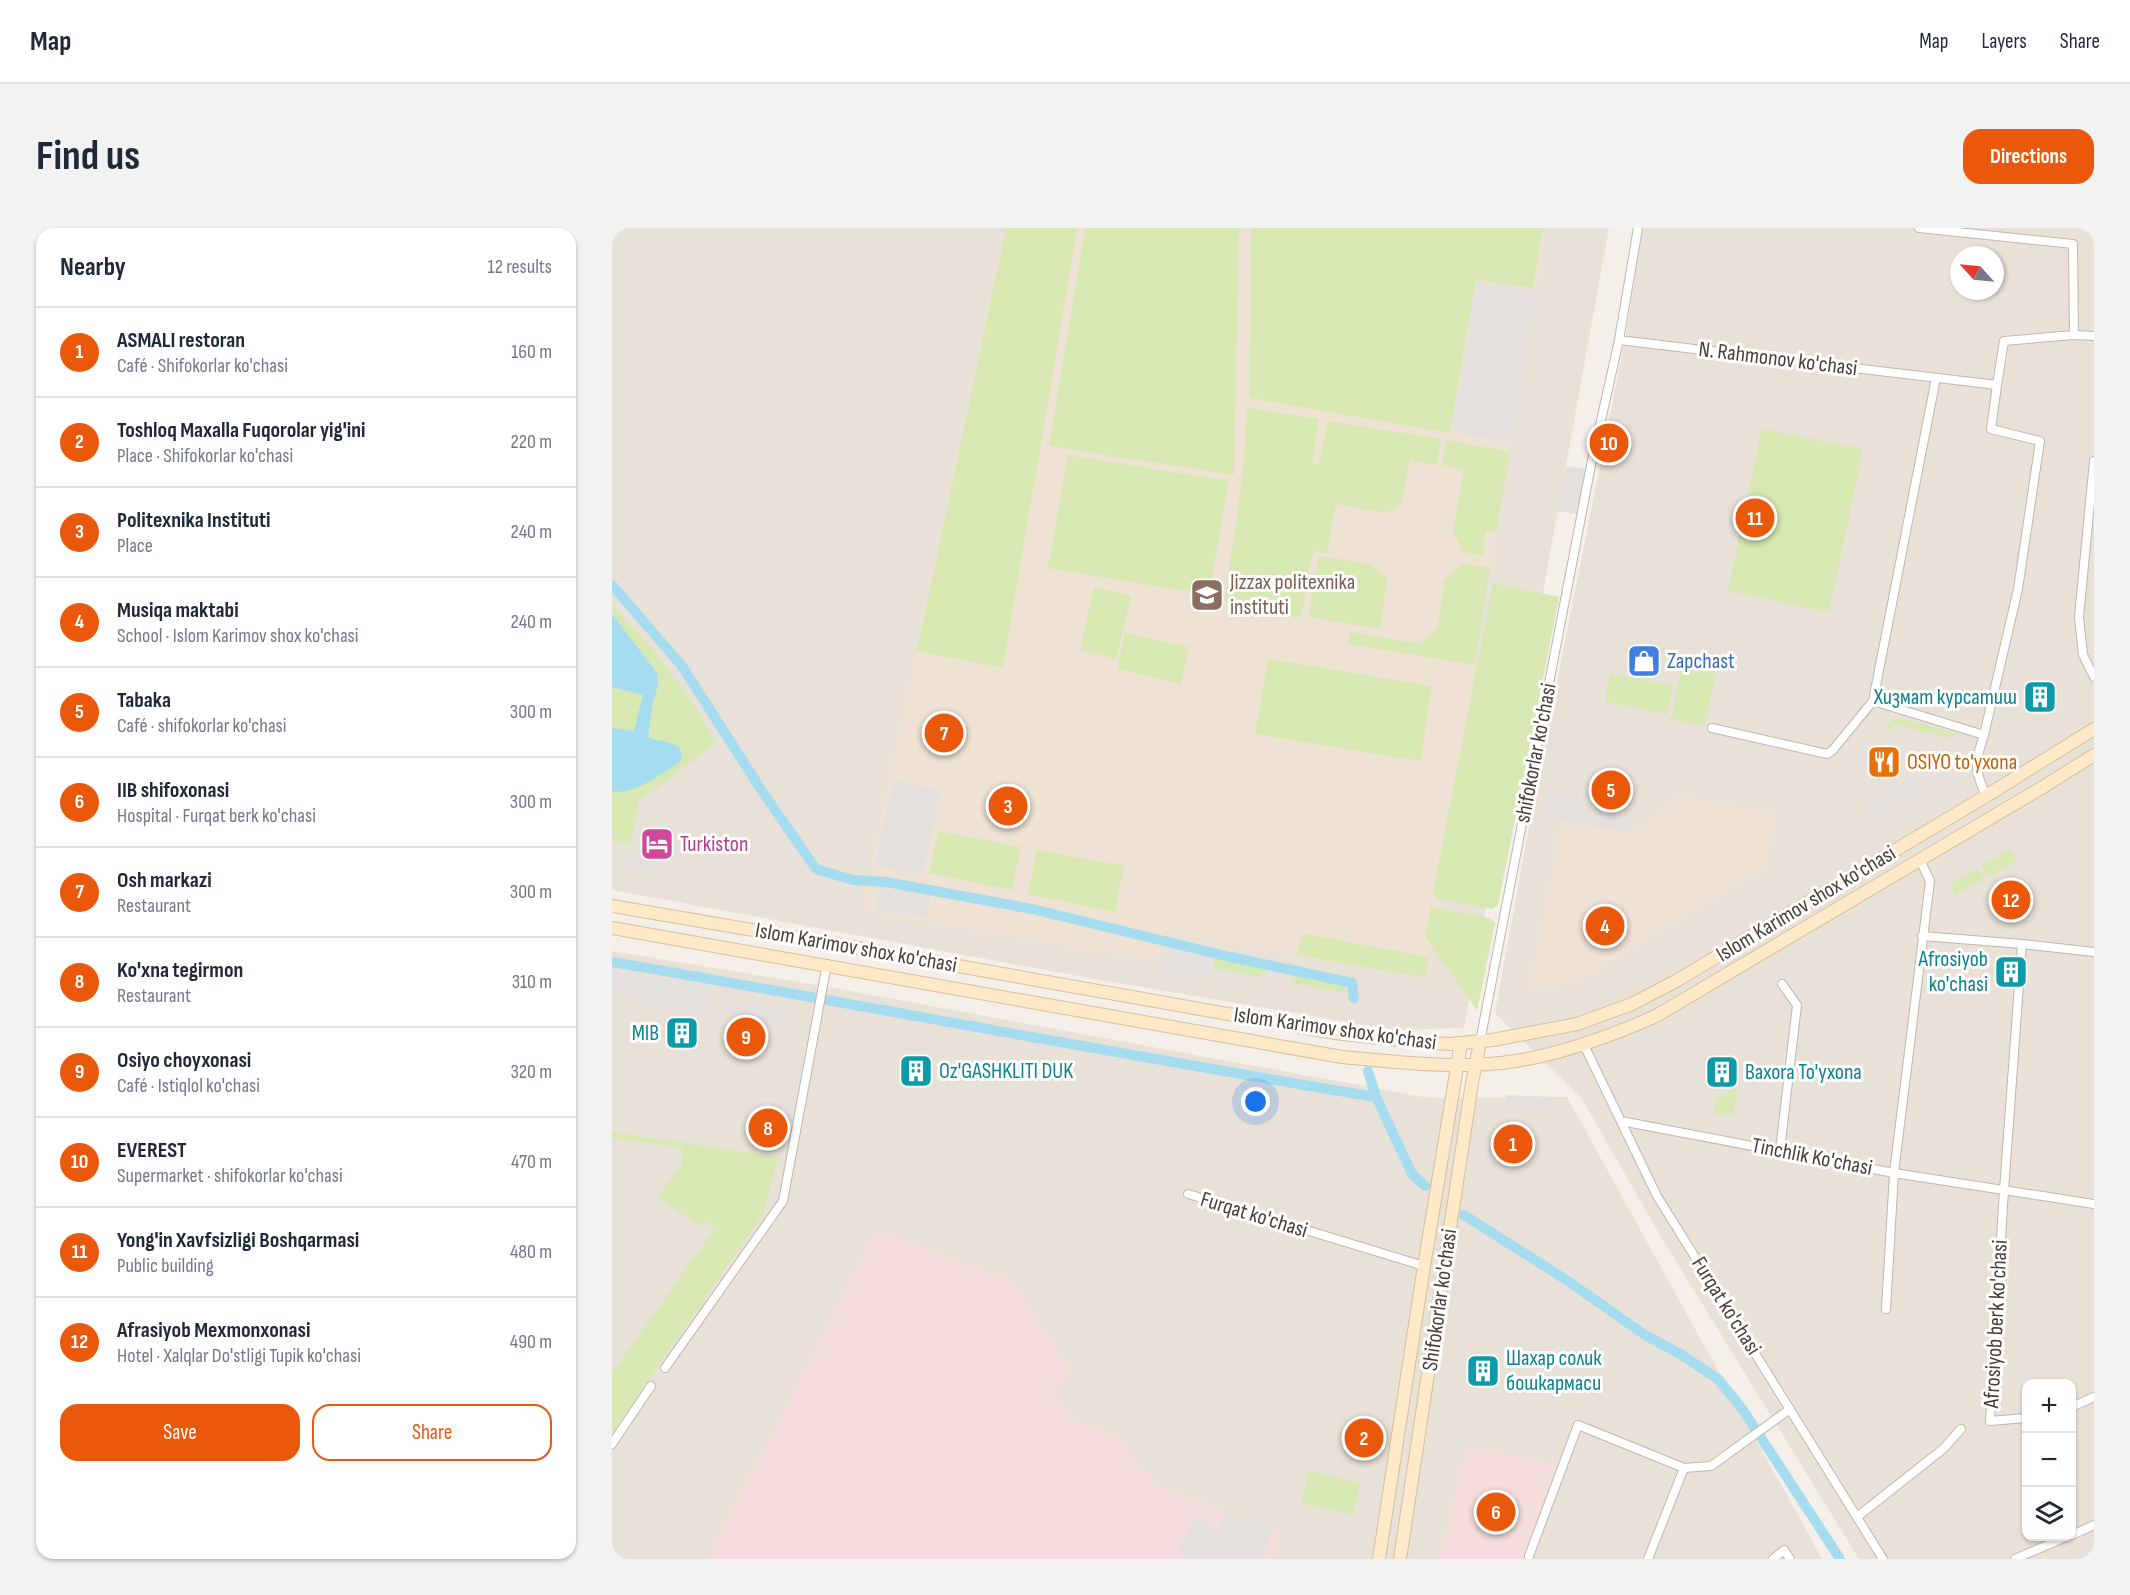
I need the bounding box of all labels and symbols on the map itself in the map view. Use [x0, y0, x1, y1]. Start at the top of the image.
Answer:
north arrow [1950, 246, 2004, 300]
street label: N. Rahmonov ko'chasi [1697, 336, 1859, 382]
pin: 10 [1590, 420, 1628, 466]
pin: 11 [1736, 496, 1774, 540]
place label: Jizzax politexnika instituti [1229, 569, 1355, 621]
school or university icon: Jizzax politexnika instituti [1189, 577, 1225, 613]
shop icon: Zapchast [1626, 643, 1662, 679]
place label: Zapchast [1667, 648, 1735, 675]
building icon: Хизмат курсатиш [2022, 679, 2058, 715]
street label: shifokorlar ko'chasi [1509, 681, 1563, 825]
place label: Хизмат курсатиш [1873, 684, 2017, 711]
pin: 7 [924, 710, 964, 756]
restaurant icon: OSIYO to'yxona [1866, 744, 1902, 780]
place label: OSIYO to'yxona [1907, 749, 2017, 776]
pin: 5 [1592, 768, 1630, 812]
pin: 3 [988, 784, 1028, 828]
hotel icon: Turkiston [639, 826, 675, 862]
place label: Turkiston [680, 831, 748, 858]
street label: Islom Karimov shox ko'chasi [1711, 840, 1901, 968]
pin: 12 [1992, 878, 2030, 922]
pin: 4 [1586, 904, 1624, 948]
street label: Islom Karimov shox ko'chasi [753, 917, 959, 979]
place label: Afrosiyob ko'chasi [1918, 946, 1988, 998]
building icon: Afrosiyob ko'chasi [1993, 954, 2029, 990]
street label: Islom Karimov shox ko'chasi [1232, 1001, 1438, 1057]
pin: 9 [726, 1014, 766, 1060]
building icon: MIB [664, 1015, 700, 1051]
place label: MIB [632, 1020, 659, 1047]
building icon: Oz'GASHKLITI DUK [898, 1053, 934, 1089]
building icon: Baxora To'yxona [1704, 1054, 1740, 1090]
place label: Oz'GASHKLITI DUK [939, 1058, 1073, 1085]
place label: Baxora To'yxona [1745, 1059, 1862, 1086]
your location [1241, 1087, 1270, 1116]
pin: 8 [748, 1106, 788, 1150]
pin: 1 [1494, 1122, 1532, 1166]
street label: Tinchlik Ko'chasi [1750, 1132, 1874, 1182]
street label: Furqat ko'chasi [1197, 1186, 1311, 1244]
street label: Shifokorlar ko'chasi [1417, 1227, 1463, 1373]
street label: Afrosiyob berk ko'chasi [1978, 1239, 2014, 1410]
street label: Furqat ko'chasi [1685, 1252, 1767, 1360]
place label: Шахар солик бошкармаси [1506, 1345, 1602, 1397]
building icon: Шахар солик бошкармаси [1465, 1353, 1501, 1389]
pin: 2 [1344, 1416, 1383, 1460]
pin: 6 [1476, 1490, 1516, 1534]

